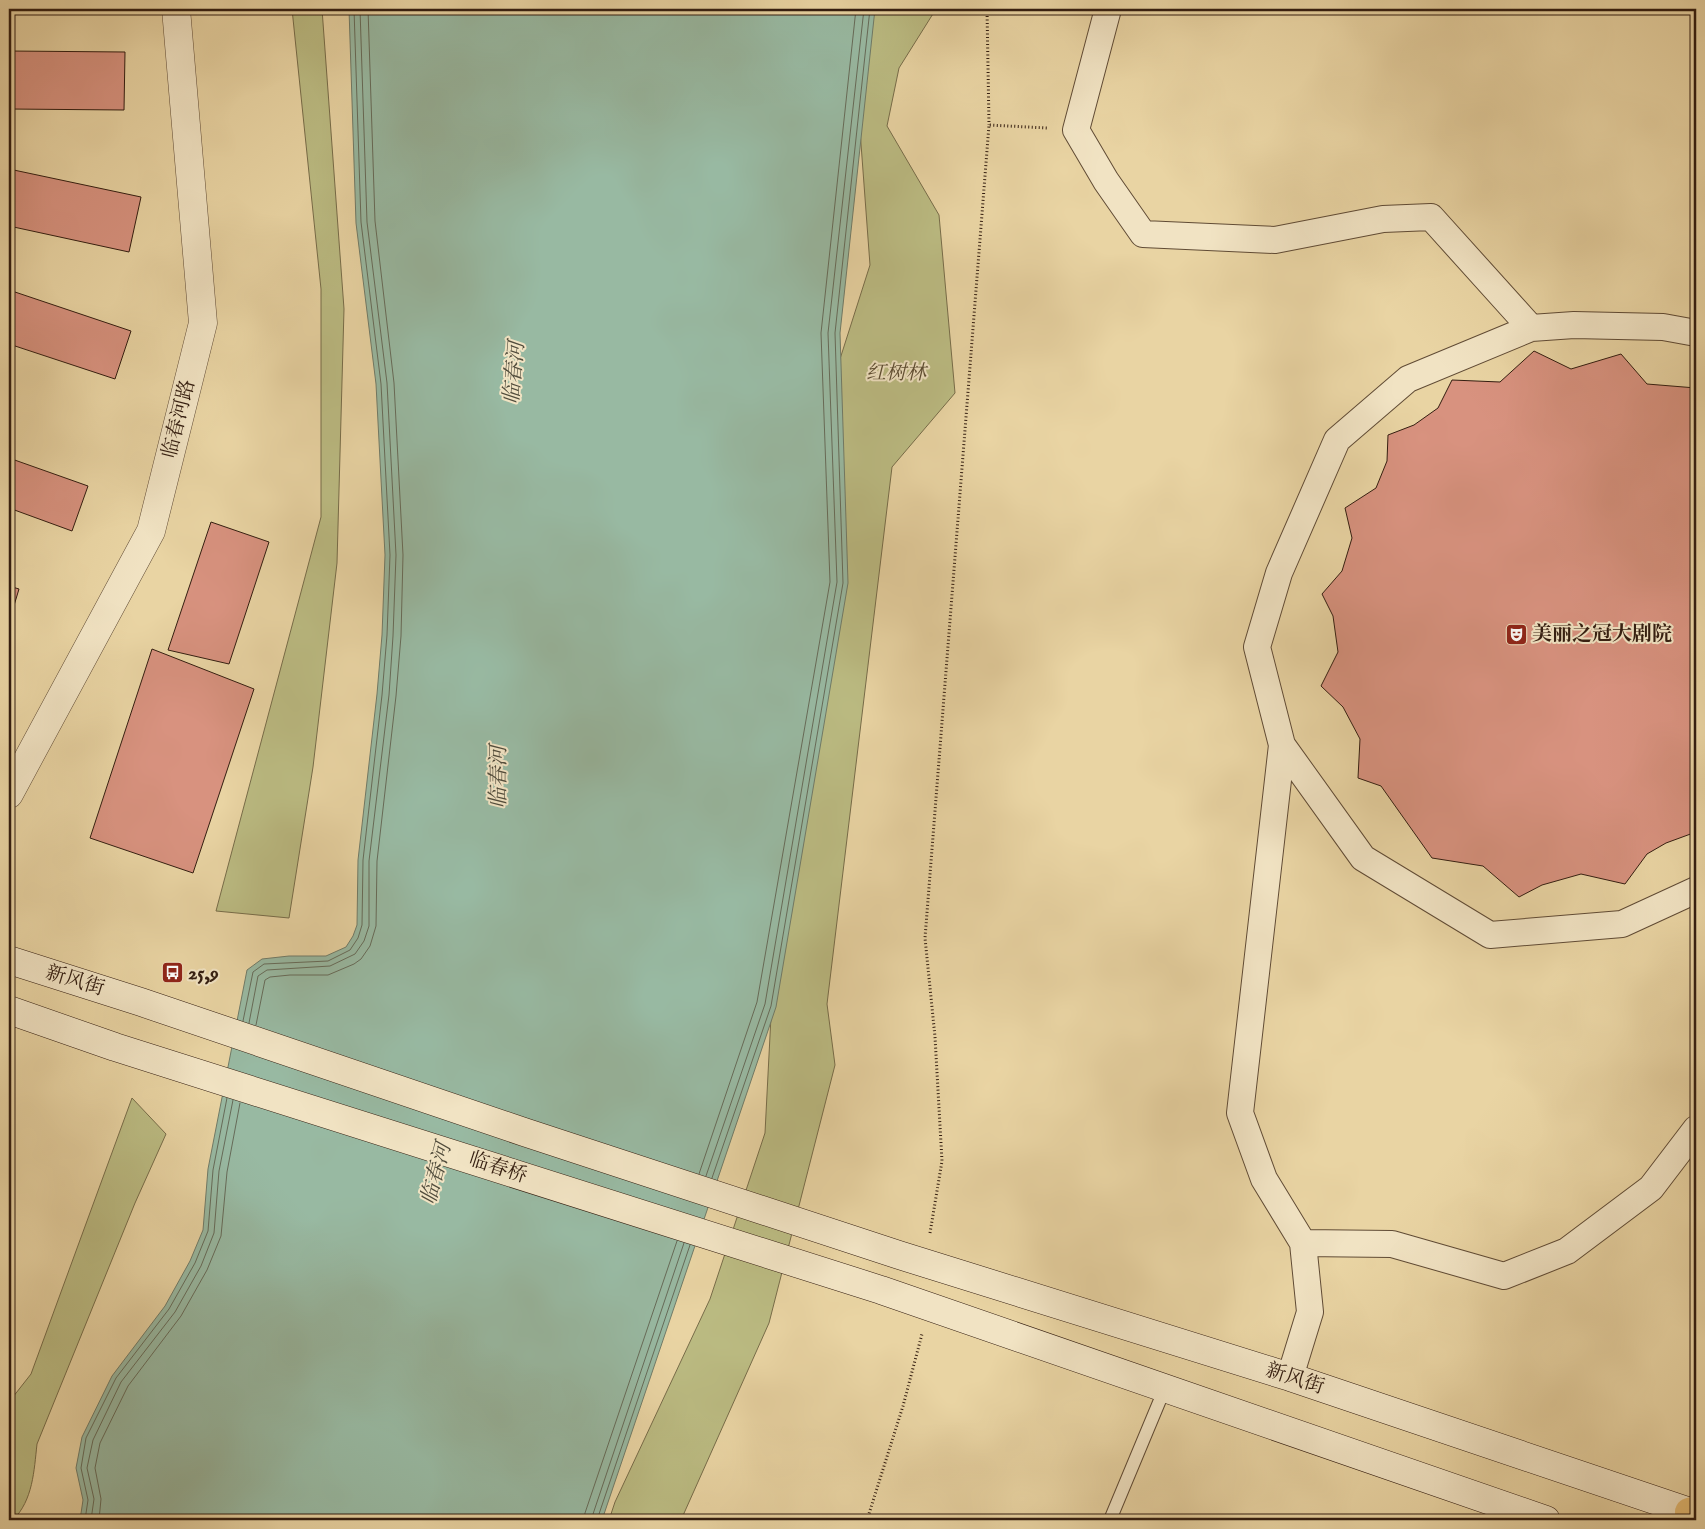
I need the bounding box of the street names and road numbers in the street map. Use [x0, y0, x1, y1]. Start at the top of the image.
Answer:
street label: 临春河路 [157, 377, 201, 461]
street label: 新风街 [43, 960, 107, 1002]
street label: 临春桥 [466, 1147, 530, 1189]
street label: 新风街 [1263, 1358, 1327, 1400]

